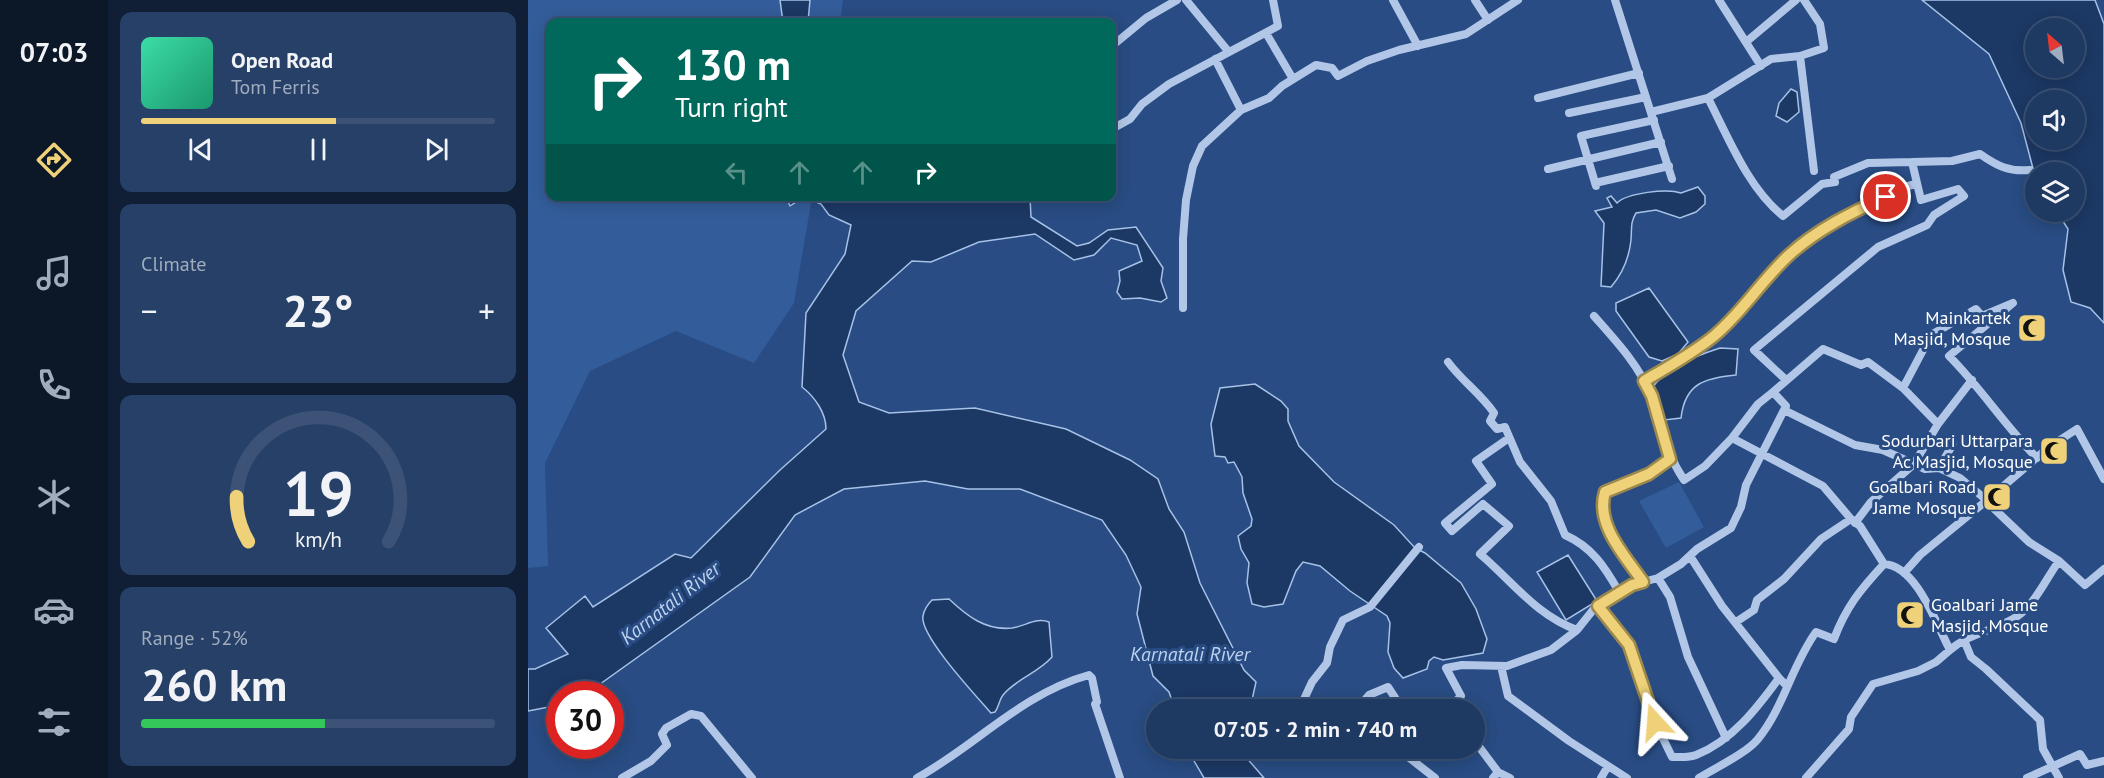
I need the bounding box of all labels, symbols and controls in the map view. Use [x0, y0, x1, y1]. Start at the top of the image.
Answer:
north arrow [2025, 18, 2085, 78]
map controls [2025, 18, 2085, 222]
text: 07:03 [20, 35, 88, 69]
text: 130 m [675, 37, 791, 92]
icon: right [576, 42, 654, 120]
text: Open Road [231, 46, 333, 74]
text: Tom Ferris [231, 74, 320, 100]
text: Turn right [675, 90, 788, 124]
button: sound [2025, 90, 2085, 150]
icon: previous [184, 133, 217, 166]
icon: pause [302, 133, 335, 166]
icon: next [420, 133, 453, 166]
icon: directions [33, 139, 75, 181]
icon: left [720, 156, 753, 189]
icon: ahead [783, 156, 816, 189]
icon: ahead [846, 156, 879, 189]
icon: right [909, 156, 942, 189]
button: layers [2025, 162, 2085, 222]
pin [1860, 171, 1911, 222]
icon: arrive [1869, 180, 1902, 213]
text: Climate [141, 251, 207, 277]
icon: music [33, 252, 75, 294]
text: 23° [283, 281, 353, 339]
text: − [141, 289, 158, 332]
text: + [478, 289, 495, 332]
place label: Mainkartek Masjid, Mosque [1894, 306, 2011, 350]
mosque icon: Mainkartek Masjid, Mosque [2016, 312, 2048, 344]
icon: phone [33, 364, 75, 406]
place label: Sodurbari Uttarpara Ac Masjid, Mosque [1881, 429, 2033, 473]
mosque icon: Sodurbari Uttarpara Ac Masjid, Mosque [2038, 435, 2070, 467]
text: 19 [283, 452, 353, 533]
place label: Goalbari Road Jame Mosque [1869, 475, 1976, 519]
icon: climate [33, 476, 75, 518]
mosque icon: Goalbari Road Jame Mosque [1981, 481, 2013, 513]
text: km/h [294, 525, 341, 553]
water label: Karnatali River [615, 555, 726, 650]
icon: car [33, 589, 75, 631]
place label: Goalbari Jame Masjid, Mosque [1931, 593, 2049, 637]
mosque icon: Goalbari Jame Masjid, Mosque [1894, 599, 1926, 631]
text: Range · 52% [141, 625, 248, 651]
water label: Karnatali River [1130, 641, 1251, 667]
text: 260 km [141, 655, 287, 713]
speed limit sign: 30 [546, 681, 624, 759]
position arrow [1623, 690, 1687, 754]
icon: filters [33, 701, 75, 743]
text: 07:05 · 2 min · 740 m [1214, 715, 1417, 743]

